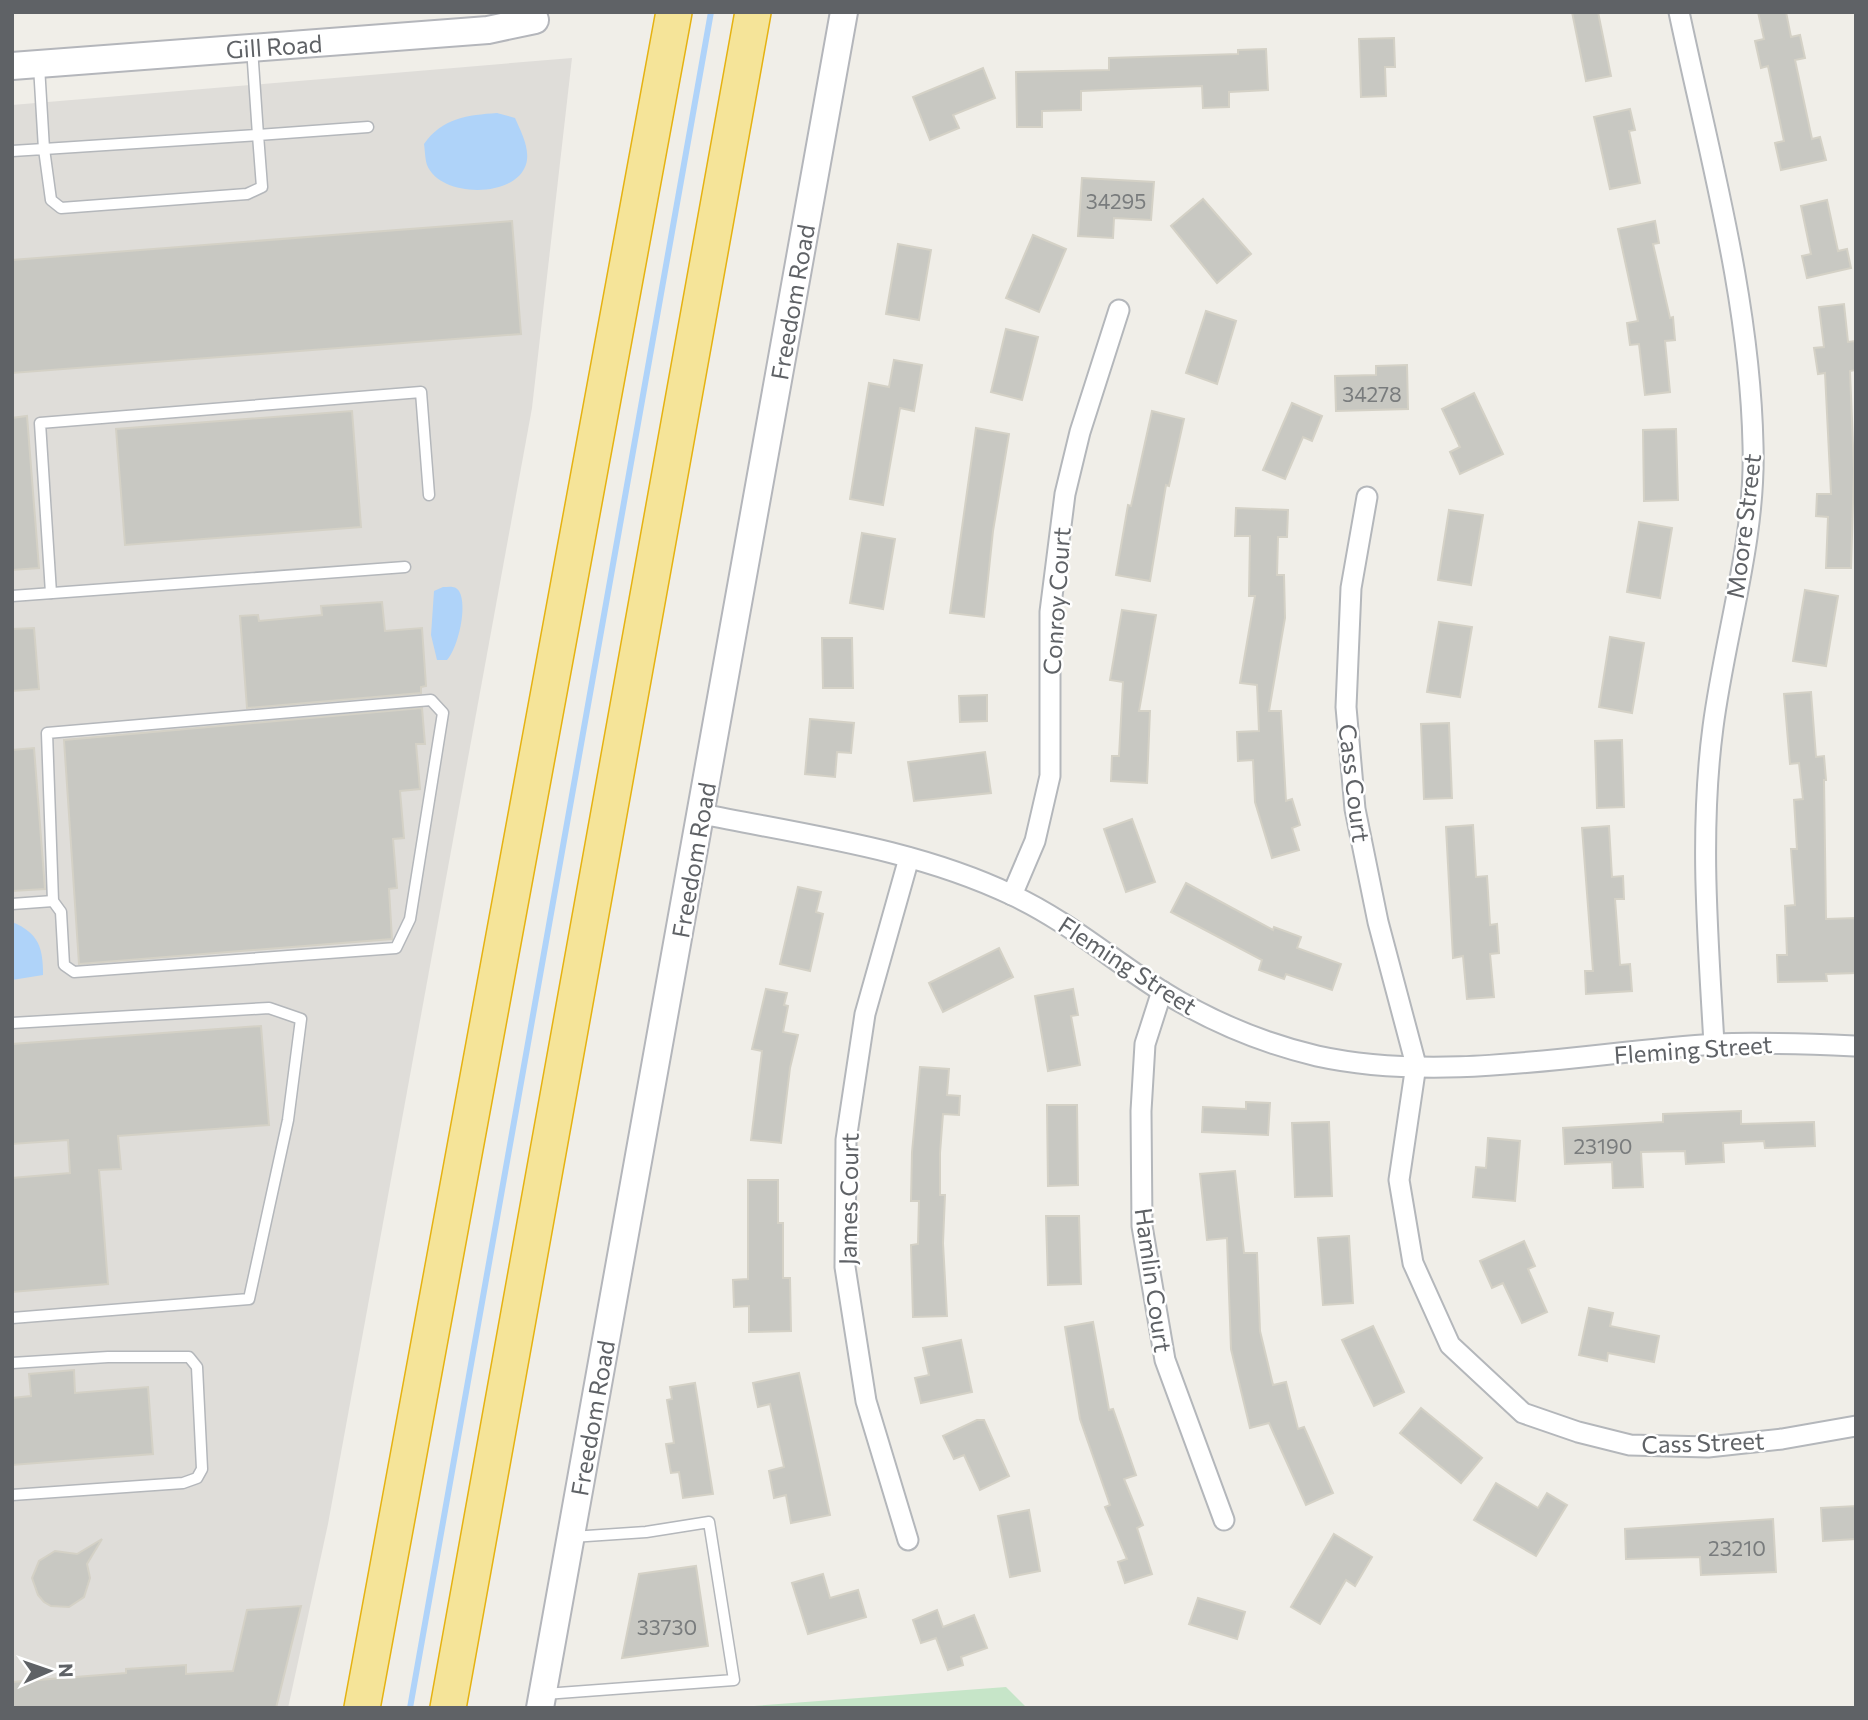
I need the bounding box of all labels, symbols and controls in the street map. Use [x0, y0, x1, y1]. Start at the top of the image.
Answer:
street label: Gill Road [225, 28, 323, 64]
house number: 34295 [1086, 188, 1146, 213]
street label: Freedom Road [764, 222, 820, 382]
house number: 34278 [1342, 381, 1402, 406]
street label: Moore Street [1720, 452, 1766, 600]
street label: Conroy Court [1036, 526, 1076, 676]
street label: Cass Court [1333, 722, 1377, 844]
street label: Freedom Road [665, 780, 721, 940]
street label: Fleming Street [1054, 910, 1203, 1020]
street label: Fleming Street [1613, 1029, 1773, 1069]
street label: James Court [832, 1132, 864, 1265]
house number: 23190 [1573, 1133, 1633, 1158]
street label: Hamlin Court [1130, 1206, 1179, 1354]
street label: Freedom Road [564, 1338, 620, 1498]
street label: Cass Street [1641, 1425, 1765, 1459]
house number: 23210 [1708, 1535, 1766, 1560]
house number: 33730 [637, 1614, 697, 1639]
north arrow [14, 1636, 84, 1706]
text: N [55, 1663, 78, 1678]

